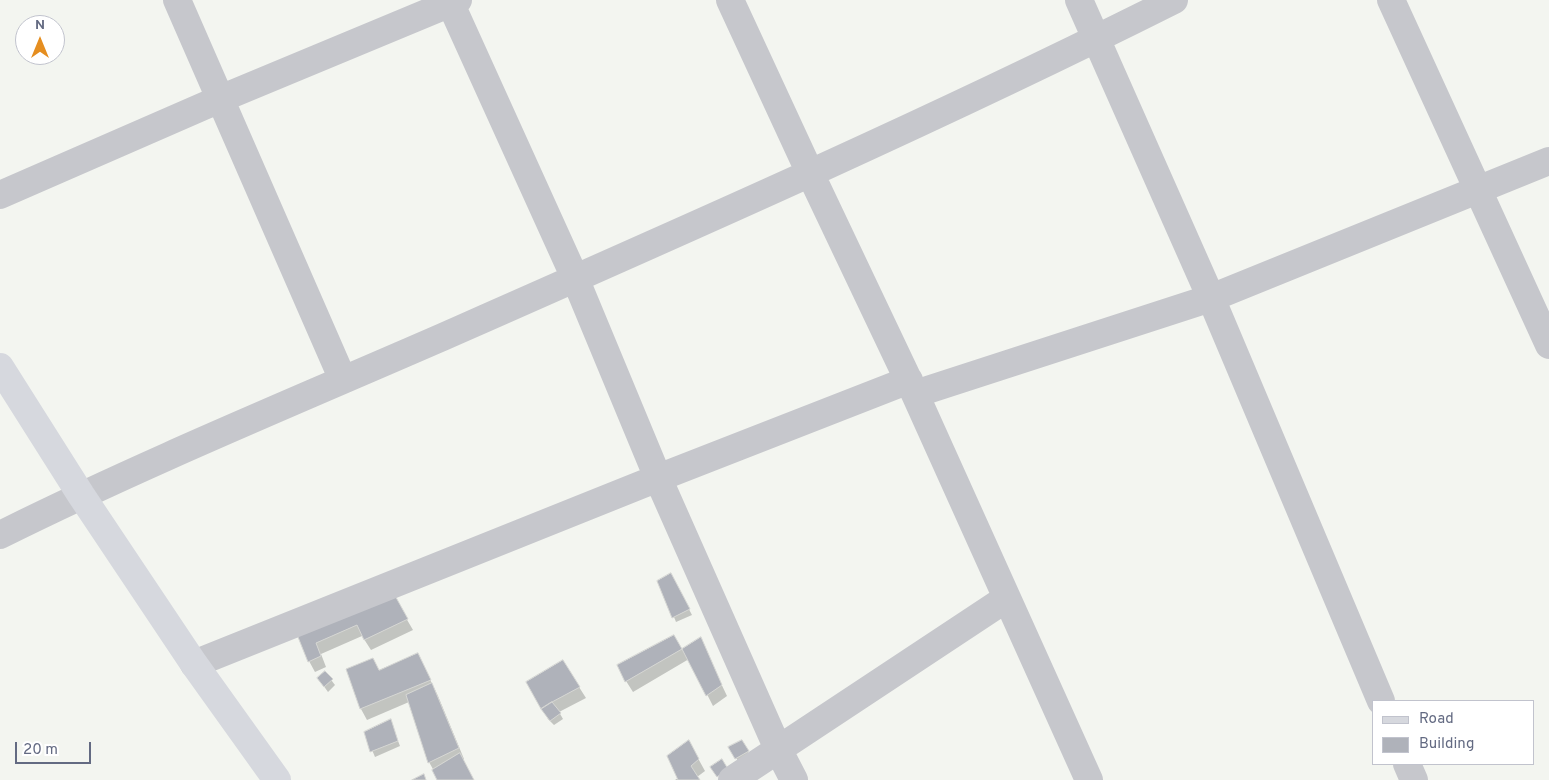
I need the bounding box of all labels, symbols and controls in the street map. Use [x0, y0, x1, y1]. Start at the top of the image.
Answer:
north arrow [15, 15, 65, 65]
text: N [35, 17, 45, 34]
legend [1372, 700, 1534, 765]
text: Road [1419, 710, 1454, 729]
scale bar [18, 732, 94, 764]
text: Building [1419, 735, 1474, 754]
text: 20 m [23, 741, 58, 760]

